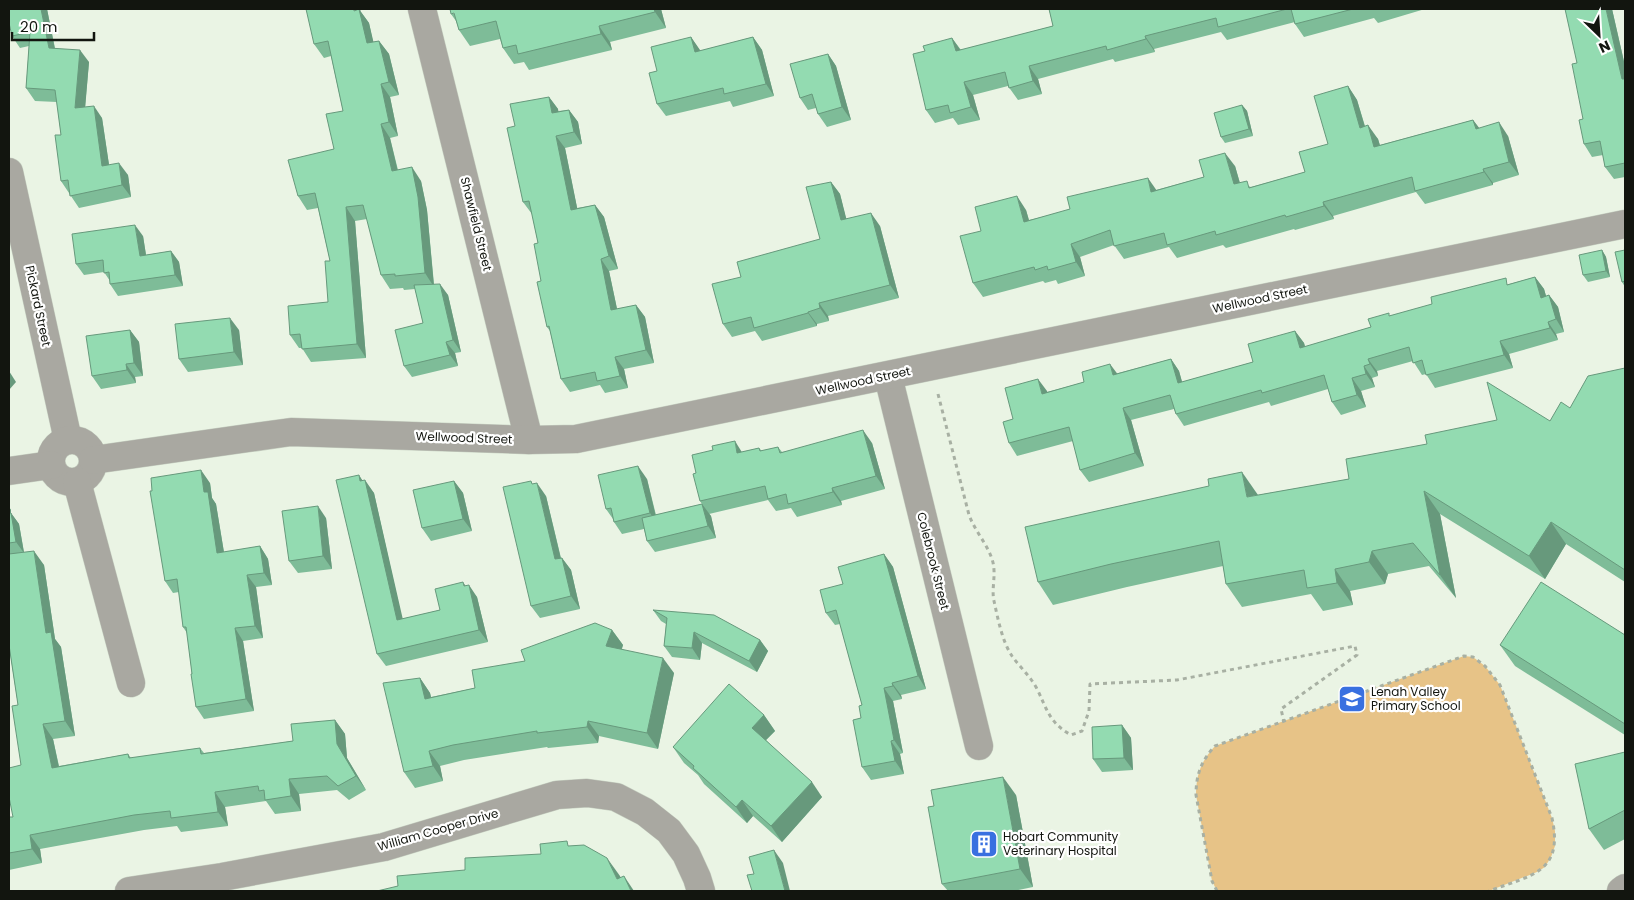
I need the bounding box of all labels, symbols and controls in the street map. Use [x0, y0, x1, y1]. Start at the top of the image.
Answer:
scale bar [12, 10, 95, 42]
north arrow [1574, 10, 1624, 60]
text: 20 m [20, 16, 58, 37]
text: N [1595, 35, 1613, 58]
street label: Shawfield Street [457, 175, 496, 273]
street label: Pickard Street [22, 264, 55, 348]
street label: Wellwood Street [1211, 280, 1309, 317]
street label: Wellwood Street [814, 362, 912, 399]
street label: Wellwood Street [415, 427, 513, 448]
street label: Colebrook Street [913, 510, 954, 611]
place label: Lenah Valley Primary School [1371, 683, 1461, 714]
school or university icon: Lenah Valley Primary School [1337, 684, 1367, 714]
street label: William Cooper Drive [375, 804, 500, 855]
place label: Hobart Community Veterinary Hospital [1003, 828, 1119, 859]
building icon: Hobart Community Veterinary Hospital [969, 829, 999, 859]

